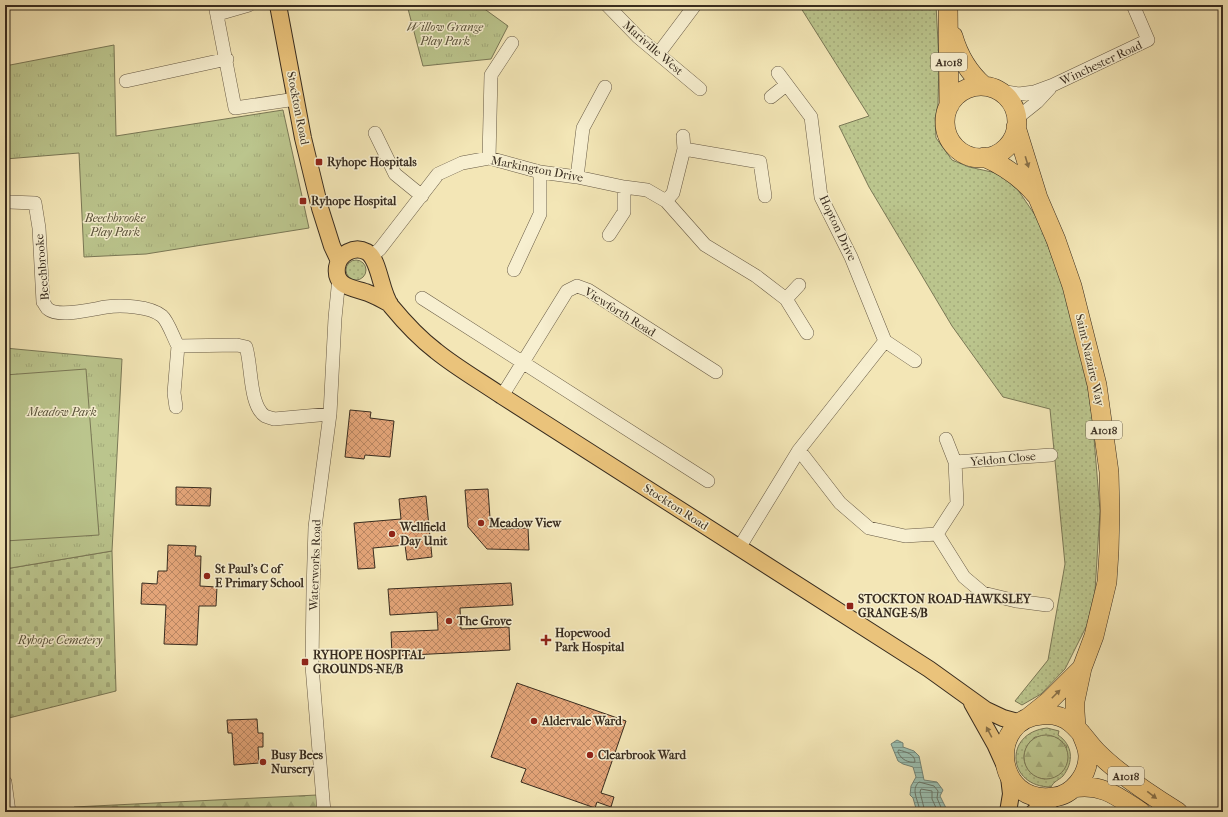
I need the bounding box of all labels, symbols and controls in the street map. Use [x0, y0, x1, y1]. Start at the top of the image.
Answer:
street label: Mariville West [620, 18, 687, 78]
park label: Willow Grange Play Park [407, 20, 484, 48]
street label: Winchester Road [1057, 38, 1145, 89]
road number: A1018 [931, 53, 967, 71]
street label: Stockton Road [284, 70, 312, 146]
street label: Markington Drive [490, 153, 585, 185]
place label: Ryhope Hospitals [327, 155, 417, 170]
marker: Ryhope Hospitals [314, 157, 324, 167]
one-way arrow [1024, 157, 1030, 169]
street label: Hopton Drive [817, 193, 859, 263]
place label: Ryhope Hospital [311, 194, 397, 209]
marker: Ryhope Hospital [298, 196, 308, 206]
park label: Beechbrooke Play Park [84, 211, 146, 239]
street label: Beechbrooke [32, 233, 52, 301]
street label: Viewforth Road [581, 284, 659, 340]
street label: Saint Nazaire Way [1073, 313, 1108, 408]
park label: Meadow Park [26, 405, 97, 419]
road number: A1018 [1086, 421, 1122, 439]
street label: Yeldon Close [968, 449, 1037, 469]
street label: Stockton Road [641, 481, 711, 533]
place label: Meadow View [488, 516, 562, 530]
marker: Meadow View [476, 518, 486, 528]
street label: Waterworks Road [306, 519, 324, 612]
place label: Wellfield Day Unit [399, 520, 448, 549]
marker: Wellfield Day Unit [387, 529, 397, 539]
place label: St Paul's C of E Primary School [215, 562, 305, 591]
marker: St Paul's C of E Primary School [202, 571, 212, 581]
place label: STOCKTON ROAD-HAWKSLEY GRANGE-S/B [858, 592, 1032, 620]
marker: STOCKTON ROAD-HAWKSLEY GRANGE-S/B [845, 601, 855, 611]
place label: The Grove [456, 614, 512, 628]
marker: The Grove [444, 616, 454, 626]
place label: Hopewood Park Hospital [555, 626, 625, 655]
park label: Ryhope Cemetery [17, 633, 103, 647]
marker: Hopewood Park Hospital [540, 634, 552, 646]
place label: RYHOPE HOSPITAL GROUNDS-NE/B [313, 648, 426, 676]
marker: RYHOPE HOSPITAL GROUNDS-NE/B [300, 657, 310, 667]
one-way arrow [1051, 689, 1061, 699]
place label: Aldervale Ward [541, 714, 622, 728]
marker: Aldervale Ward [529, 716, 539, 726]
one-way arrow [986, 727, 992, 738]
place label: Busy Bees Nursery [271, 748, 324, 777]
place label: Clearbrook Ward [598, 748, 686, 762]
marker: Clearbrook Ward [585, 750, 595, 760]
marker: Busy Bees Nursery [258, 757, 268, 767]
road number: A1018 [1108, 767, 1144, 785]
one-way arrow [1147, 791, 1157, 799]

